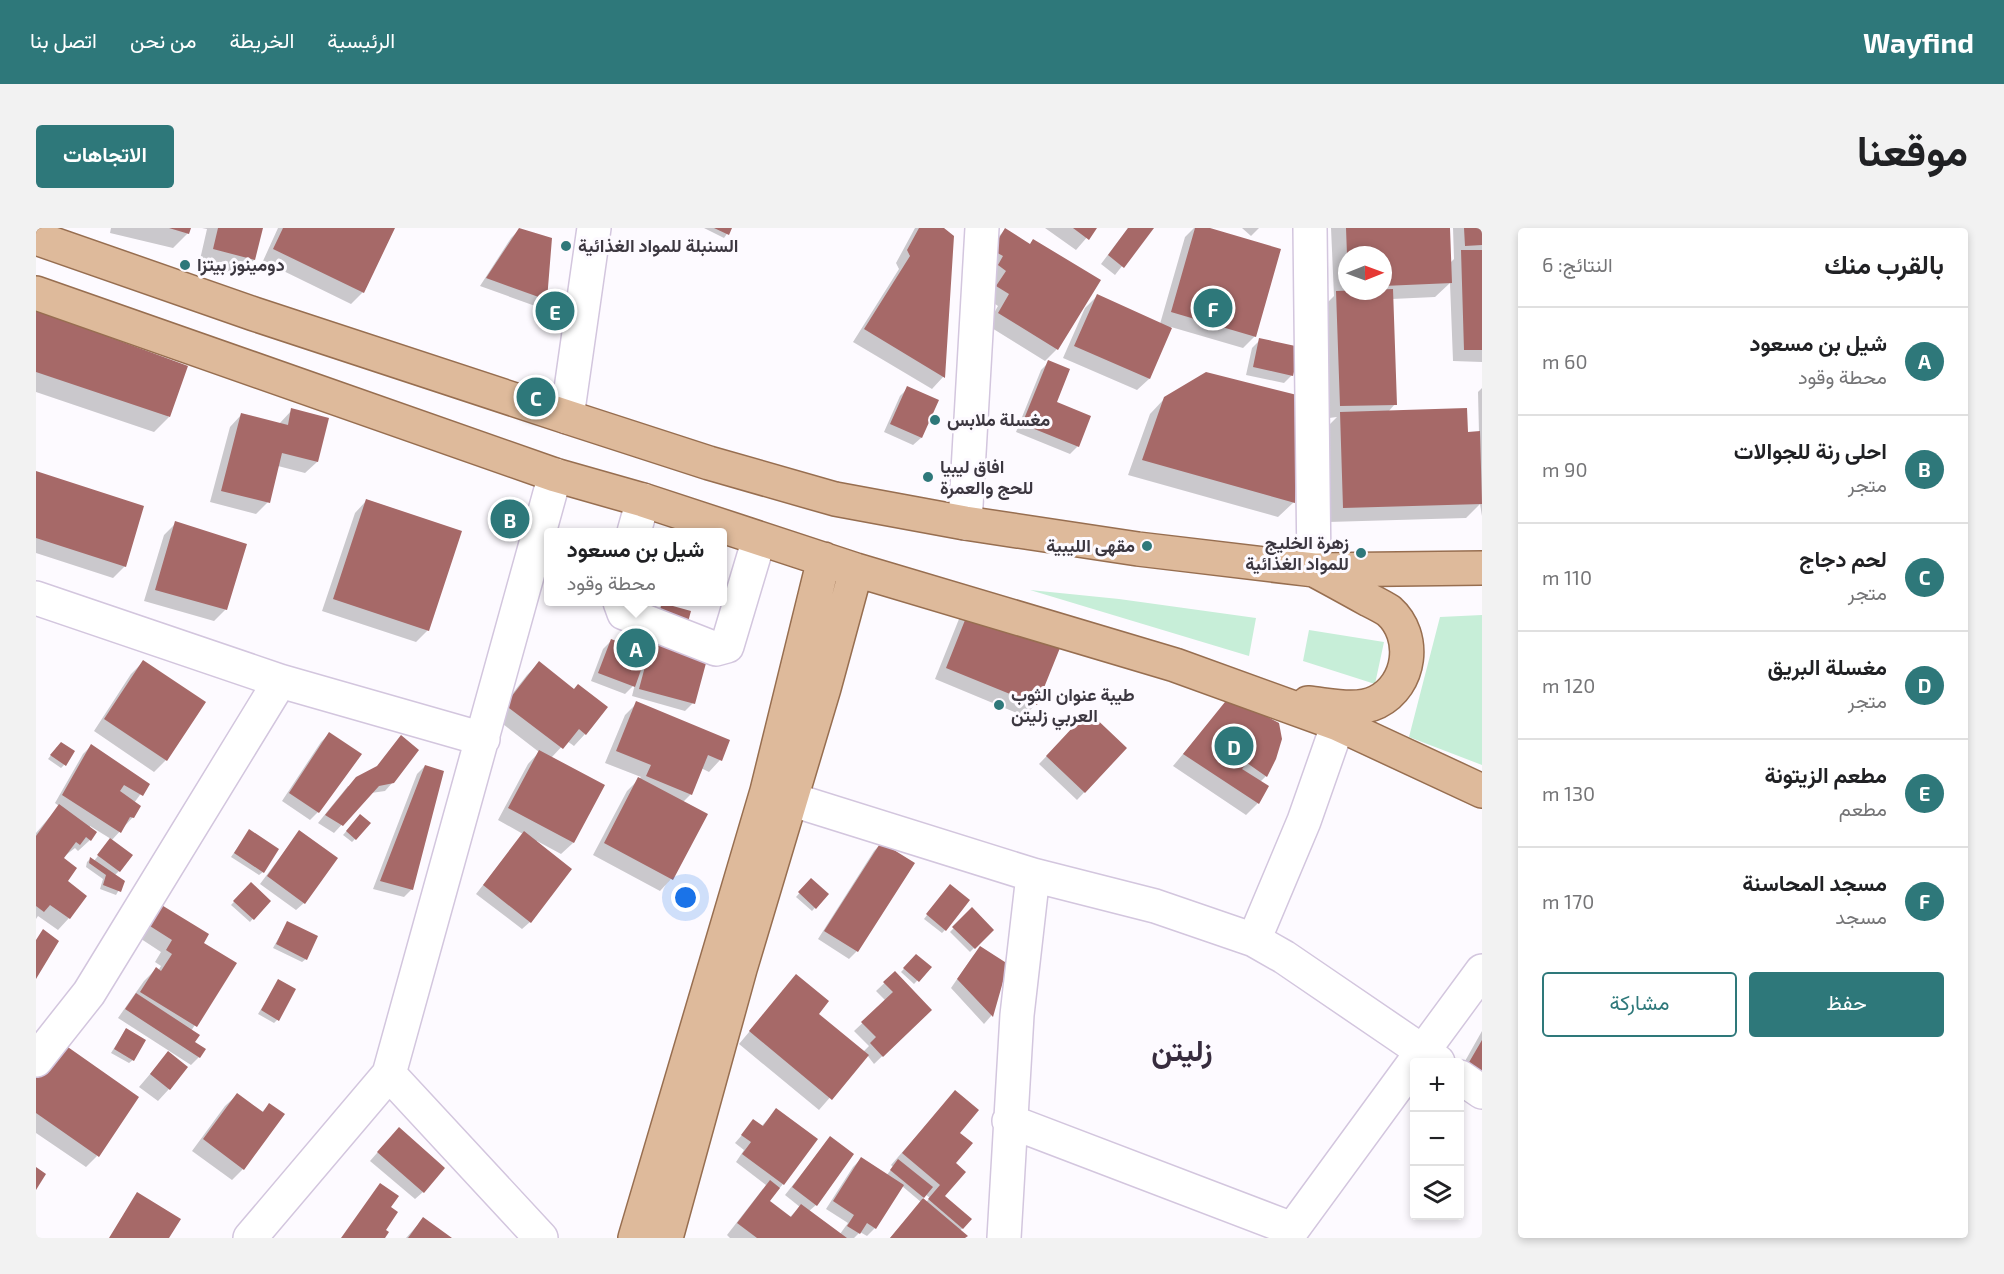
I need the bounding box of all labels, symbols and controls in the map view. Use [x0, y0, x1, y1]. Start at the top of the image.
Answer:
text: Wayfind [1863, 25, 1974, 59]
text: اتصل بنا [30, 27, 97, 52]
text: من نحن [130, 27, 196, 52]
text: الخريطة [229, 27, 294, 52]
text: الرئيسية [327, 27, 395, 52]
text: موقعنا [1857, 124, 1968, 174]
button: الاتجاهات [36, 125, 174, 188]
place label: السنبلة للمواد الغذائية [578, 234, 738, 257]
marker: السنبلة للمواد الغذائية [559, 239, 573, 253]
north arrow [1338, 246, 1392, 300]
text: بالقرب منك [1824, 248, 1944, 279]
text: النتائج: 6 [1542, 252, 1613, 276]
place label: دومينوز بيتزا [197, 253, 285, 276]
marker: دومينوز بيتزا [178, 258, 192, 272]
pin: F [1194, 286, 1232, 331]
pin: E [536, 288, 574, 334]
text: شيل بن مسعود [1749, 329, 1887, 355]
text: 60 m [1542, 349, 1588, 373]
text: A [1918, 349, 1931, 373]
text: محطة وقود [1798, 364, 1887, 388]
pin: C [516, 374, 556, 420]
place label: مغسلة ملابس [947, 408, 1050, 431]
marker: مغسلة ملابس [928, 413, 942, 427]
text: احلى رنة للجوالات [1734, 437, 1887, 463]
place label: افاق ليبيا للحج والعمرة [940, 455, 1033, 500]
text: 90 m [1542, 457, 1588, 481]
text: B [1918, 457, 1931, 481]
marker: افاق ليبيا للحج والعمرة [921, 470, 935, 484]
text: متجر [1848, 472, 1887, 496]
pin: B [490, 496, 530, 542]
popup [544, 528, 727, 606]
place label: زهرة الخليج للمواد الغذائية [1245, 531, 1349, 575]
place label: مقهى الليبية [1046, 534, 1135, 557]
text: شيل بن مسعود [567, 535, 704, 561]
marker: مقهى الليبية [1140, 539, 1154, 553]
text: لحم دجاج [1799, 545, 1887, 571]
marker: زهرة الخليج للمواد الغذائية [1354, 546, 1368, 560]
text: 110 m [1542, 565, 1592, 589]
text: C [1919, 565, 1930, 589]
text: محطة وقود [567, 570, 656, 594]
text: متجر [1848, 580, 1887, 604]
pin: A [616, 626, 656, 670]
text: مغسلة البريق [1768, 653, 1887, 679]
text: 120 m [1542, 673, 1595, 697]
text: D [1918, 673, 1931, 697]
place label: طيبة عنوان الثوب العربي زليتن [1011, 683, 1135, 731]
text: متجر [1848, 688, 1887, 712]
marker: طيبة عنوان الثوب العربي زليتن [992, 698, 1006, 712]
pin: D [1214, 724, 1254, 768]
text: مطعم الزيتونة [1765, 761, 1887, 787]
text: 130 m [1542, 781, 1595, 805]
text: E [1919, 781, 1930, 805]
text: مطعم [1839, 796, 1887, 820]
text: مسجد المحاسنة [1742, 869, 1887, 895]
your location [671, 883, 700, 912]
text: 170 m [1542, 889, 1594, 913]
text: F [1919, 889, 1930, 913]
text: مسجد [1835, 904, 1887, 928]
button: مشاركة [1542, 972, 1737, 1037]
button: حفظ [1749, 972, 1944, 1037]
district label: زليتن [1151, 1031, 1213, 1069]
map controls [1410, 1058, 1464, 1220]
button: + [1410, 1058, 1464, 1112]
button: − [1410, 1112, 1464, 1166]
button: layers [1410, 1166, 1464, 1220]

